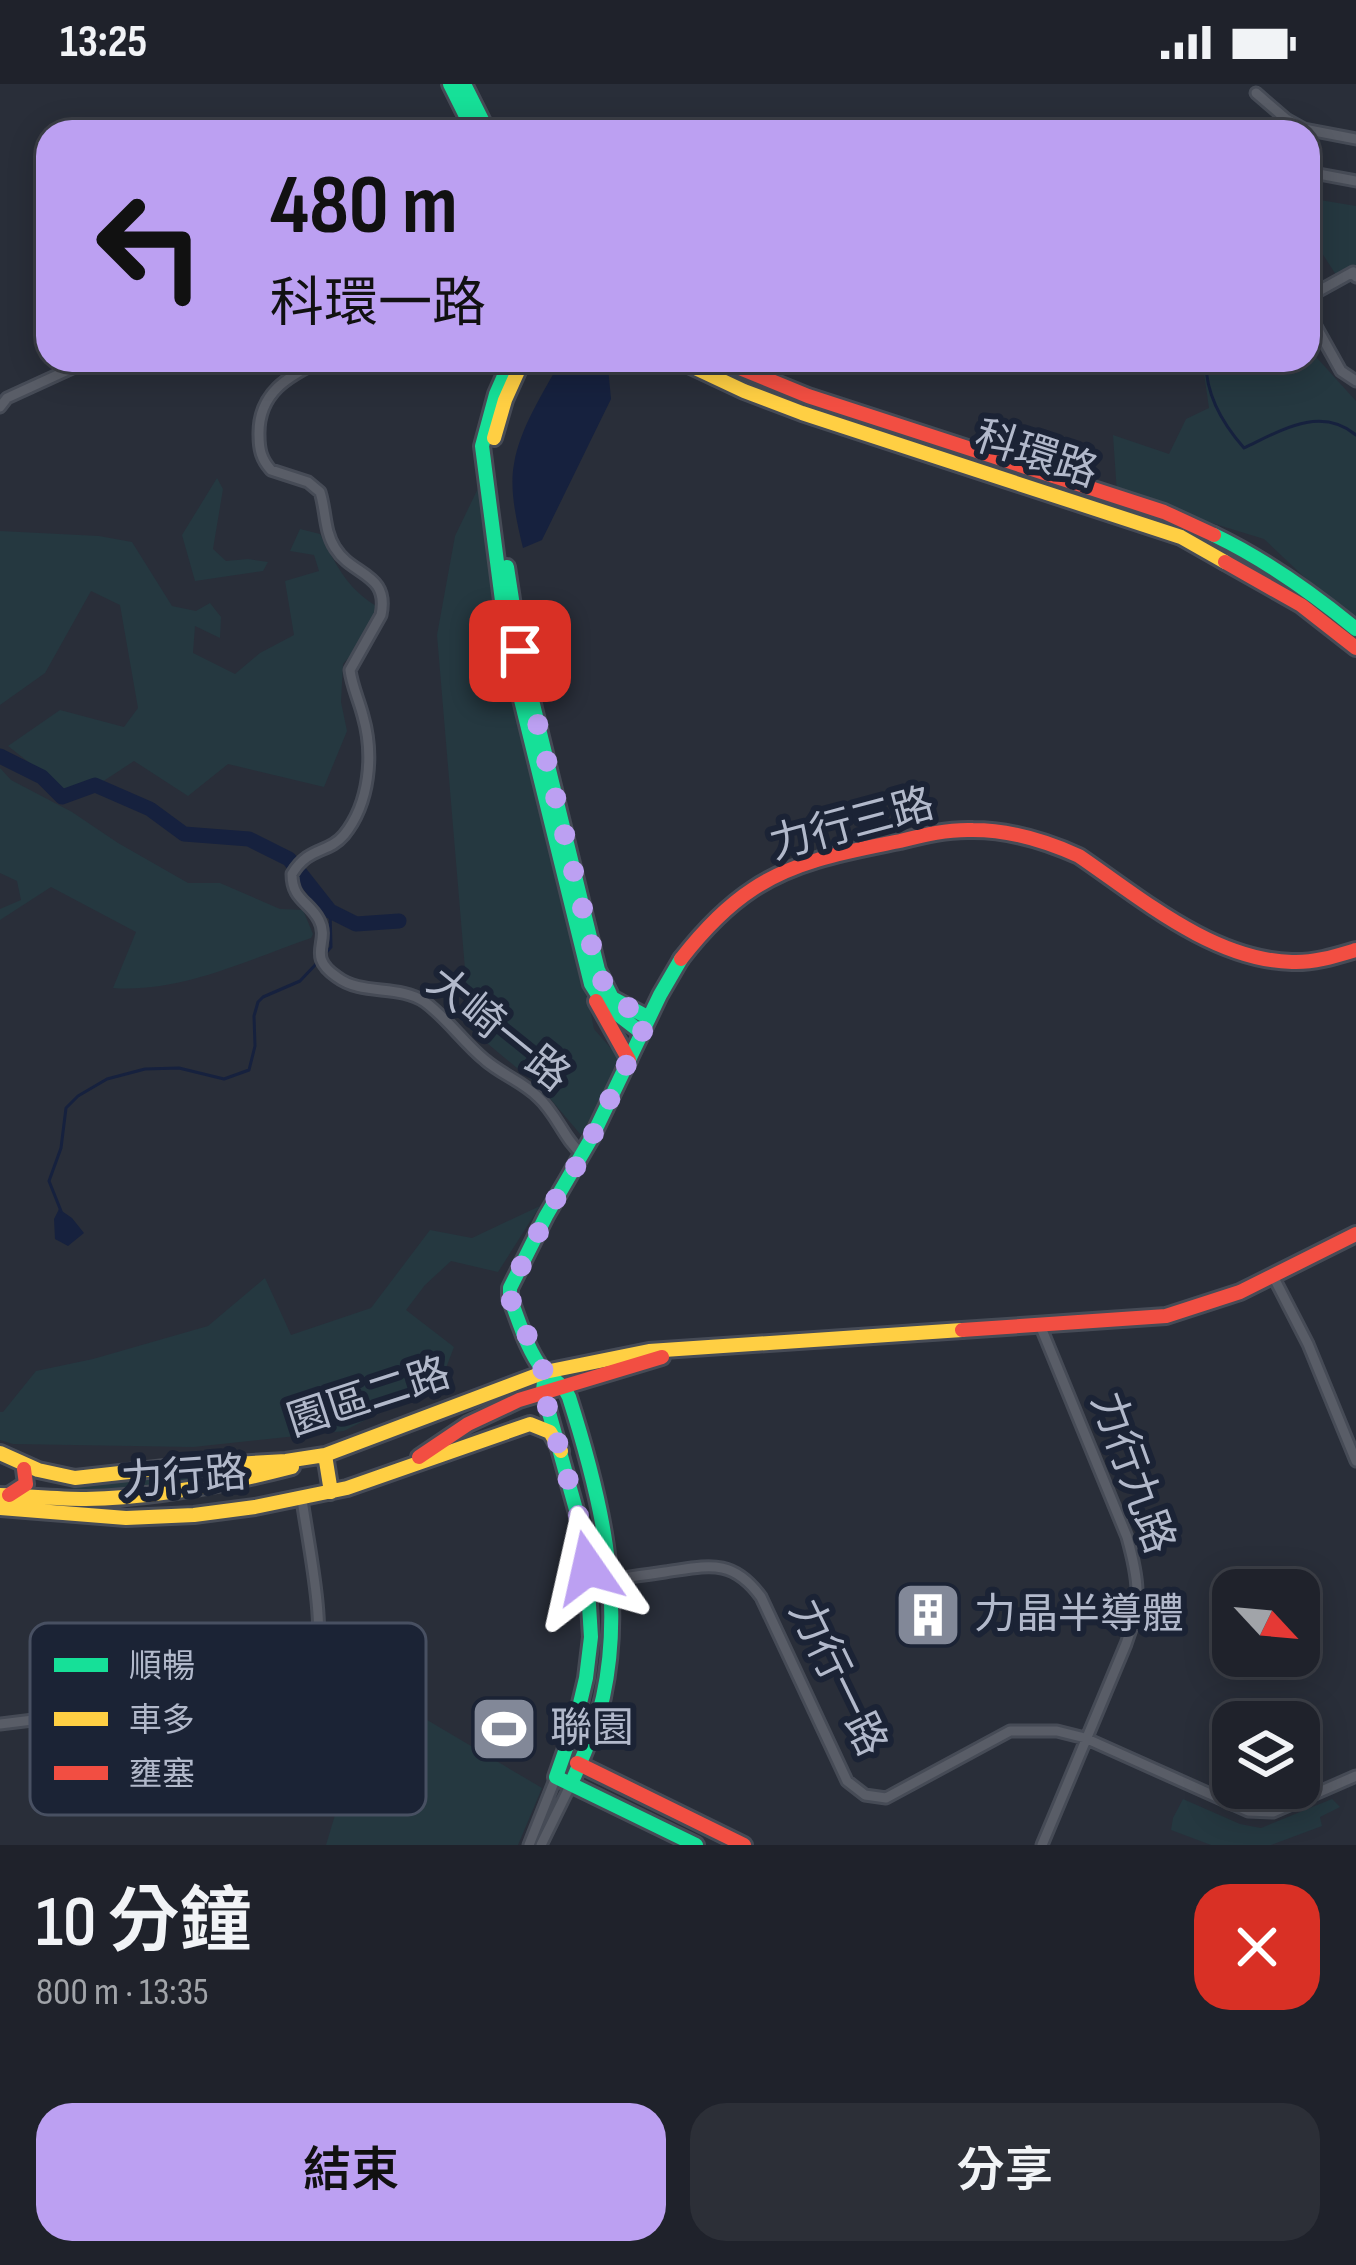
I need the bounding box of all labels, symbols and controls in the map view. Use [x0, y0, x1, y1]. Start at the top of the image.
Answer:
text: 13:25 [60, 15, 147, 70]
text: 480 m [270, 156, 458, 257]
icon: left [72, 168, 228, 324]
text: 科環一路 [270, 272, 486, 337]
street label: 科環路 [968, 411, 1104, 499]
pin [469, 600, 571, 702]
icon: arrive [487, 618, 553, 684]
street label: 力行三路 [764, 779, 940, 871]
street label: 大崎一路 [417, 957, 579, 1103]
street label: 園區二路 [281, 1348, 457, 1448]
street label: 力行九路 [1079, 1385, 1185, 1561]
street label: 力行路 [119, 1448, 249, 1508]
position arrow [525, 1505, 651, 1631]
north arrow [1212, 1569, 1320, 1677]
map controls [1212, 1569, 1320, 1809]
building icon: 力晶半導體 [893, 1580, 963, 1650]
place label: 力晶半導體 [974, 1590, 1184, 1641]
street label: 力行一路 [777, 1591, 897, 1765]
legend [30, 1623, 426, 1815]
text: 順暢 [129, 1647, 195, 1687]
sports icon: 聯園 [469, 1694, 539, 1764]
text: 車多 [129, 1701, 195, 1741]
button: layers [1212, 1701, 1320, 1809]
place label: 聯園 [550, 1704, 634, 1755]
text: 壅塞 [129, 1755, 195, 1795]
text: 10 分鐘 [36, 1880, 252, 1967]
button: close [1194, 1884, 1320, 2010]
text: 800 m · 13:35 [36, 1969, 209, 2016]
button: 結束 [36, 2103, 666, 2241]
button: 分享 [690, 2103, 1320, 2241]

